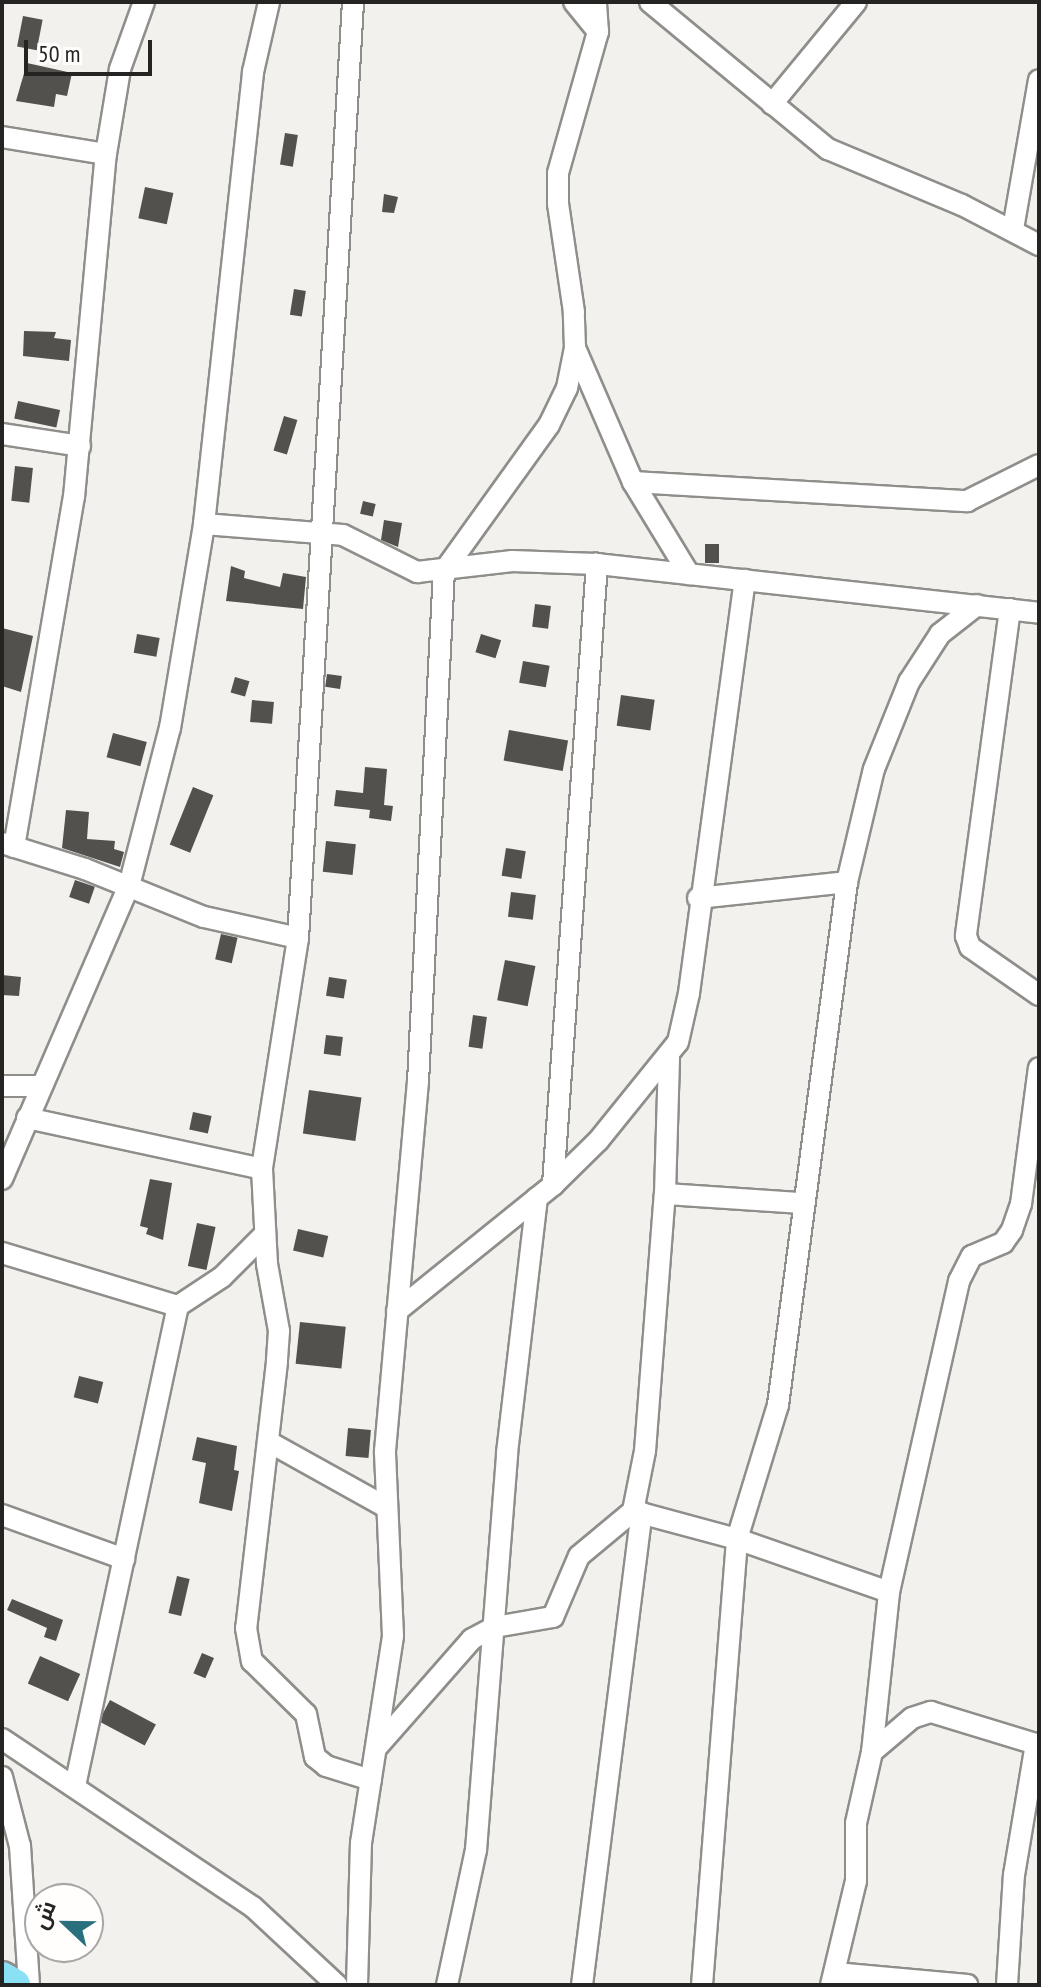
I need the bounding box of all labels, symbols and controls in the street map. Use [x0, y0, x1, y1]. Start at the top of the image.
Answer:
scale bar [28, 24, 156, 74]
text: 50 m [38, 38, 80, 69]
north arrow [24, 1883, 104, 1963]
text: ش [25, 1896, 62, 1933]

